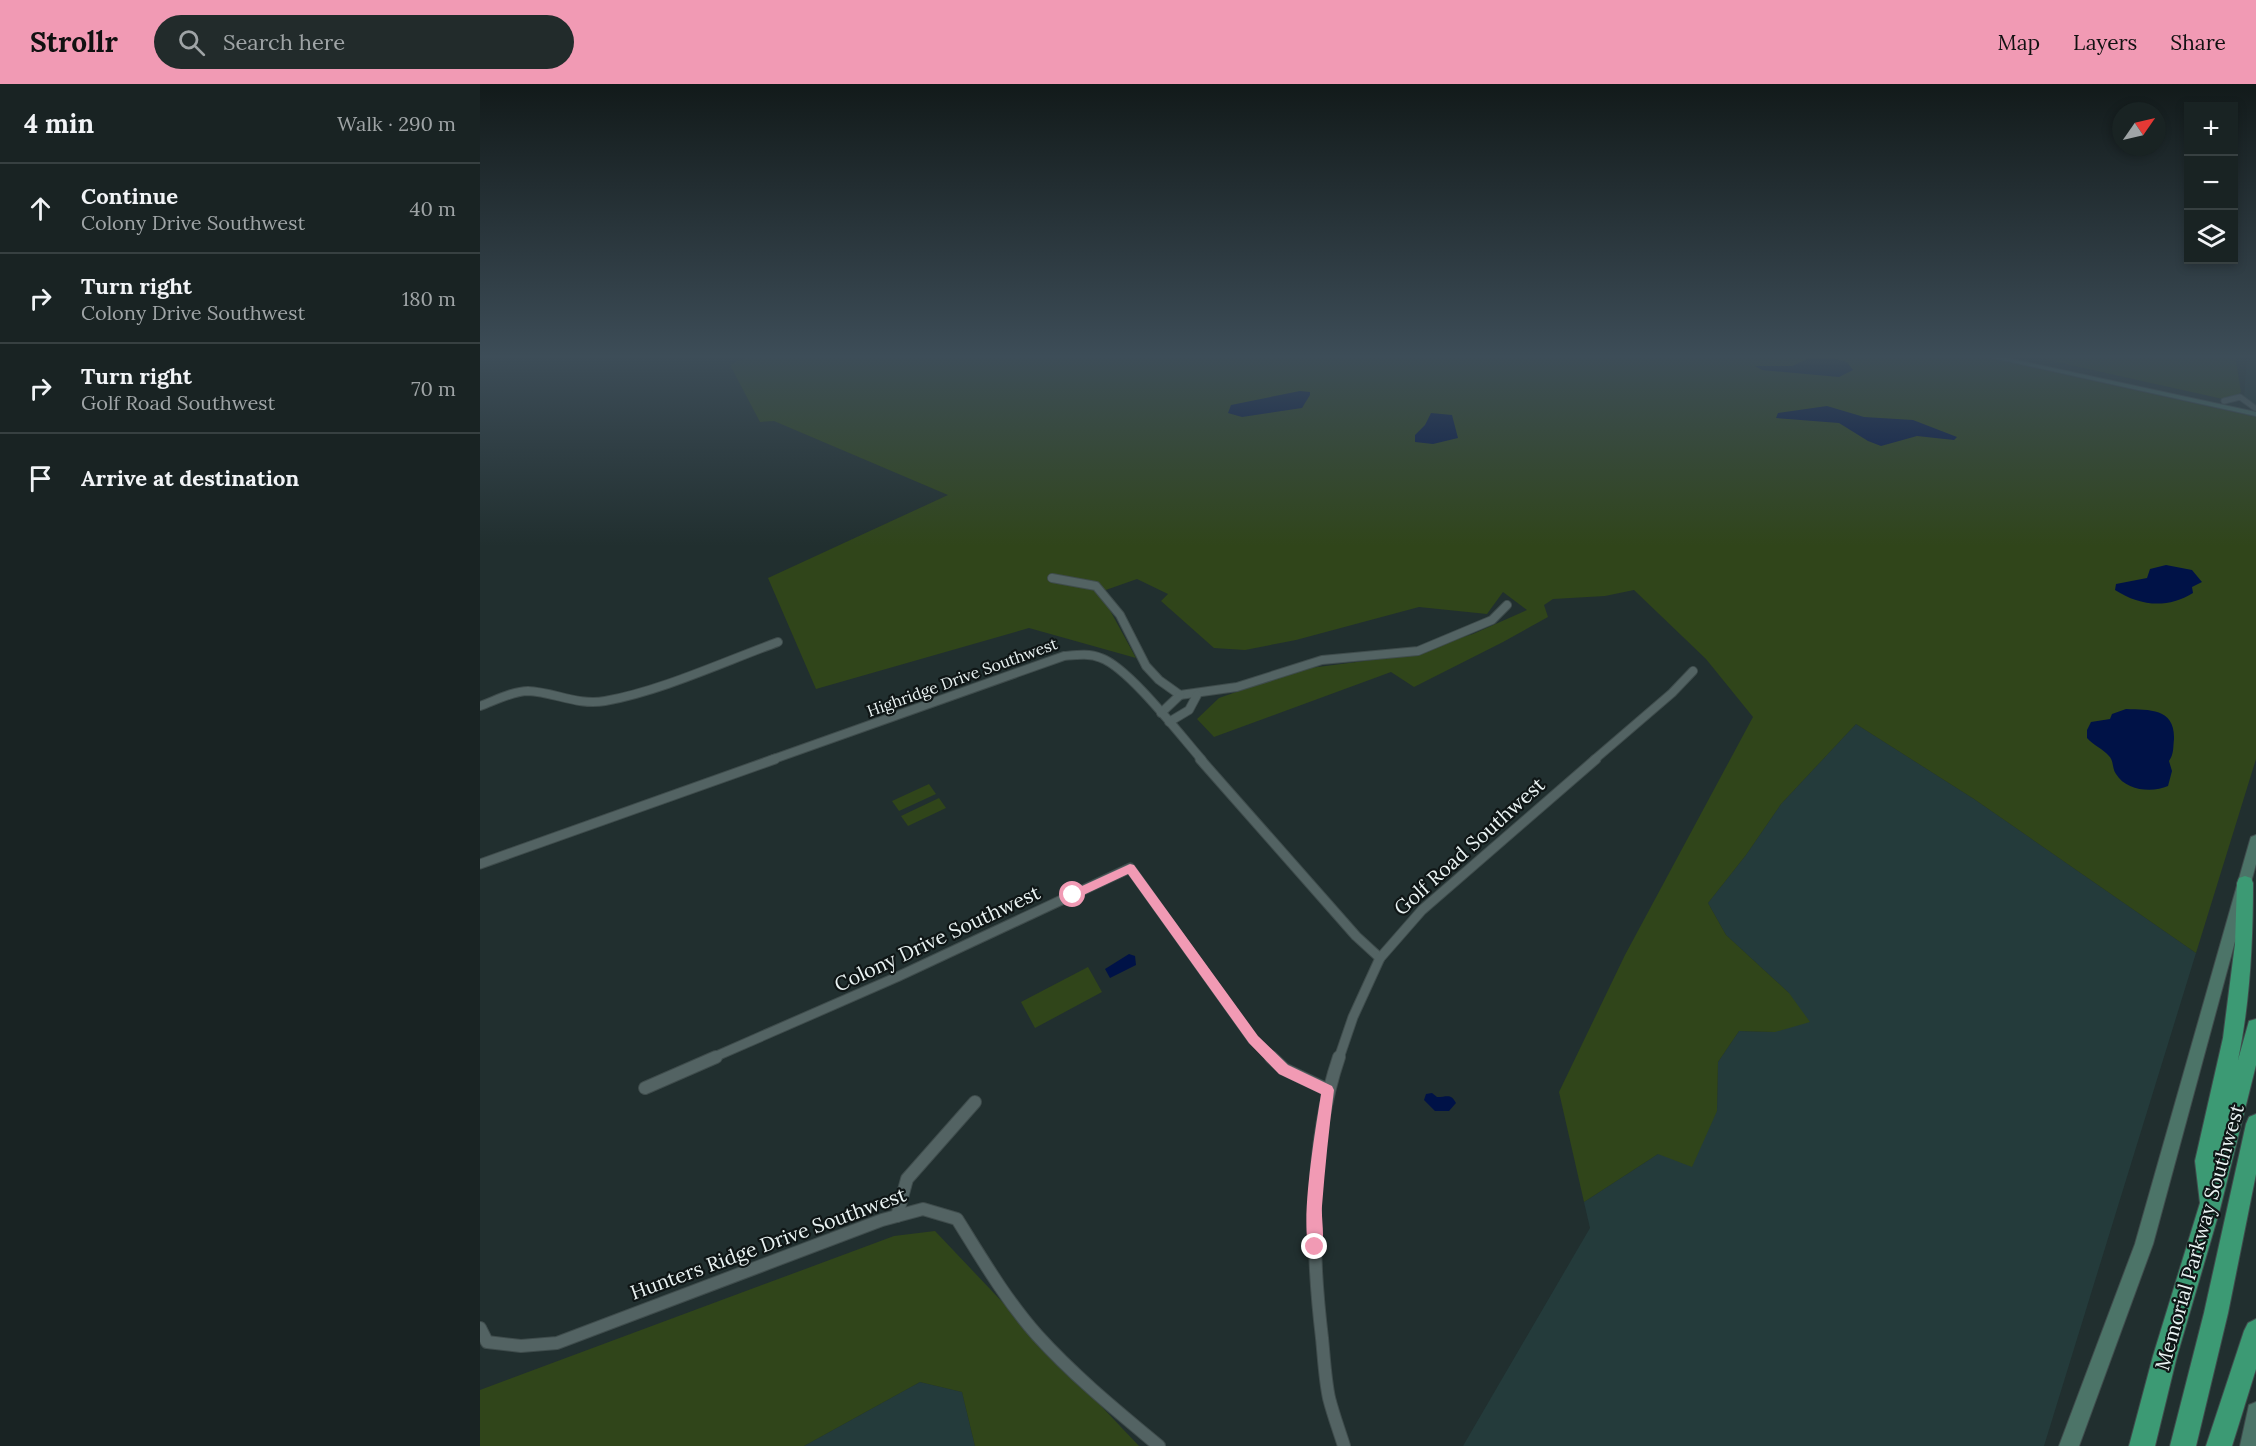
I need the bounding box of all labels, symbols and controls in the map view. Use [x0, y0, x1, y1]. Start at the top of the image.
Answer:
search box [154, 15, 574, 69]
text: Strollr [30, 24, 118, 60]
icon: search [175, 26, 208, 59]
text: Search here [223, 28, 345, 56]
text: Map [1997, 29, 2040, 56]
text: Layers [2073, 29, 2137, 56]
text: Share [2170, 29, 2226, 56]
north arrow [2112, 102, 2166, 156]
map controls [2184, 102, 2238, 264]
button: + [2184, 102, 2238, 156]
text: 4 min [24, 107, 94, 140]
text: Walk · 290 m [337, 111, 456, 136]
button: − [2184, 156, 2238, 210]
text: Continue [81, 182, 178, 210]
icon: ahead [24, 192, 57, 225]
text: 40 m [410, 196, 456, 221]
text: Colony Drive Southwest [81, 210, 305, 235]
button: layers [2184, 210, 2238, 264]
text: Turn right [81, 272, 192, 300]
icon: right [24, 282, 57, 315]
text: 180 m [402, 286, 456, 311]
text: Colony Drive Southwest [81, 300, 305, 325]
text: Turn right [81, 362, 192, 390]
icon: right [24, 372, 57, 405]
text: 70 m [411, 376, 456, 401]
text: Golf Road Southwest [81, 390, 275, 415]
icon: arrive [24, 462, 57, 495]
text: Arrive at destination [81, 464, 299, 492]
street label: Highridge Drive Southwest [864, 633, 1061, 721]
street label: Golf Road Southwest [1388, 772, 1550, 920]
street label: Colony Drive Southwest [830, 879, 1044, 997]
route start [1059, 881, 1085, 907]
street label: Memorial Parkway Southwest [2149, 1101, 2249, 1373]
street label: Hunters Ridge Drive Southwest [627, 1181, 910, 1305]
route end [1301, 1233, 1327, 1259]

